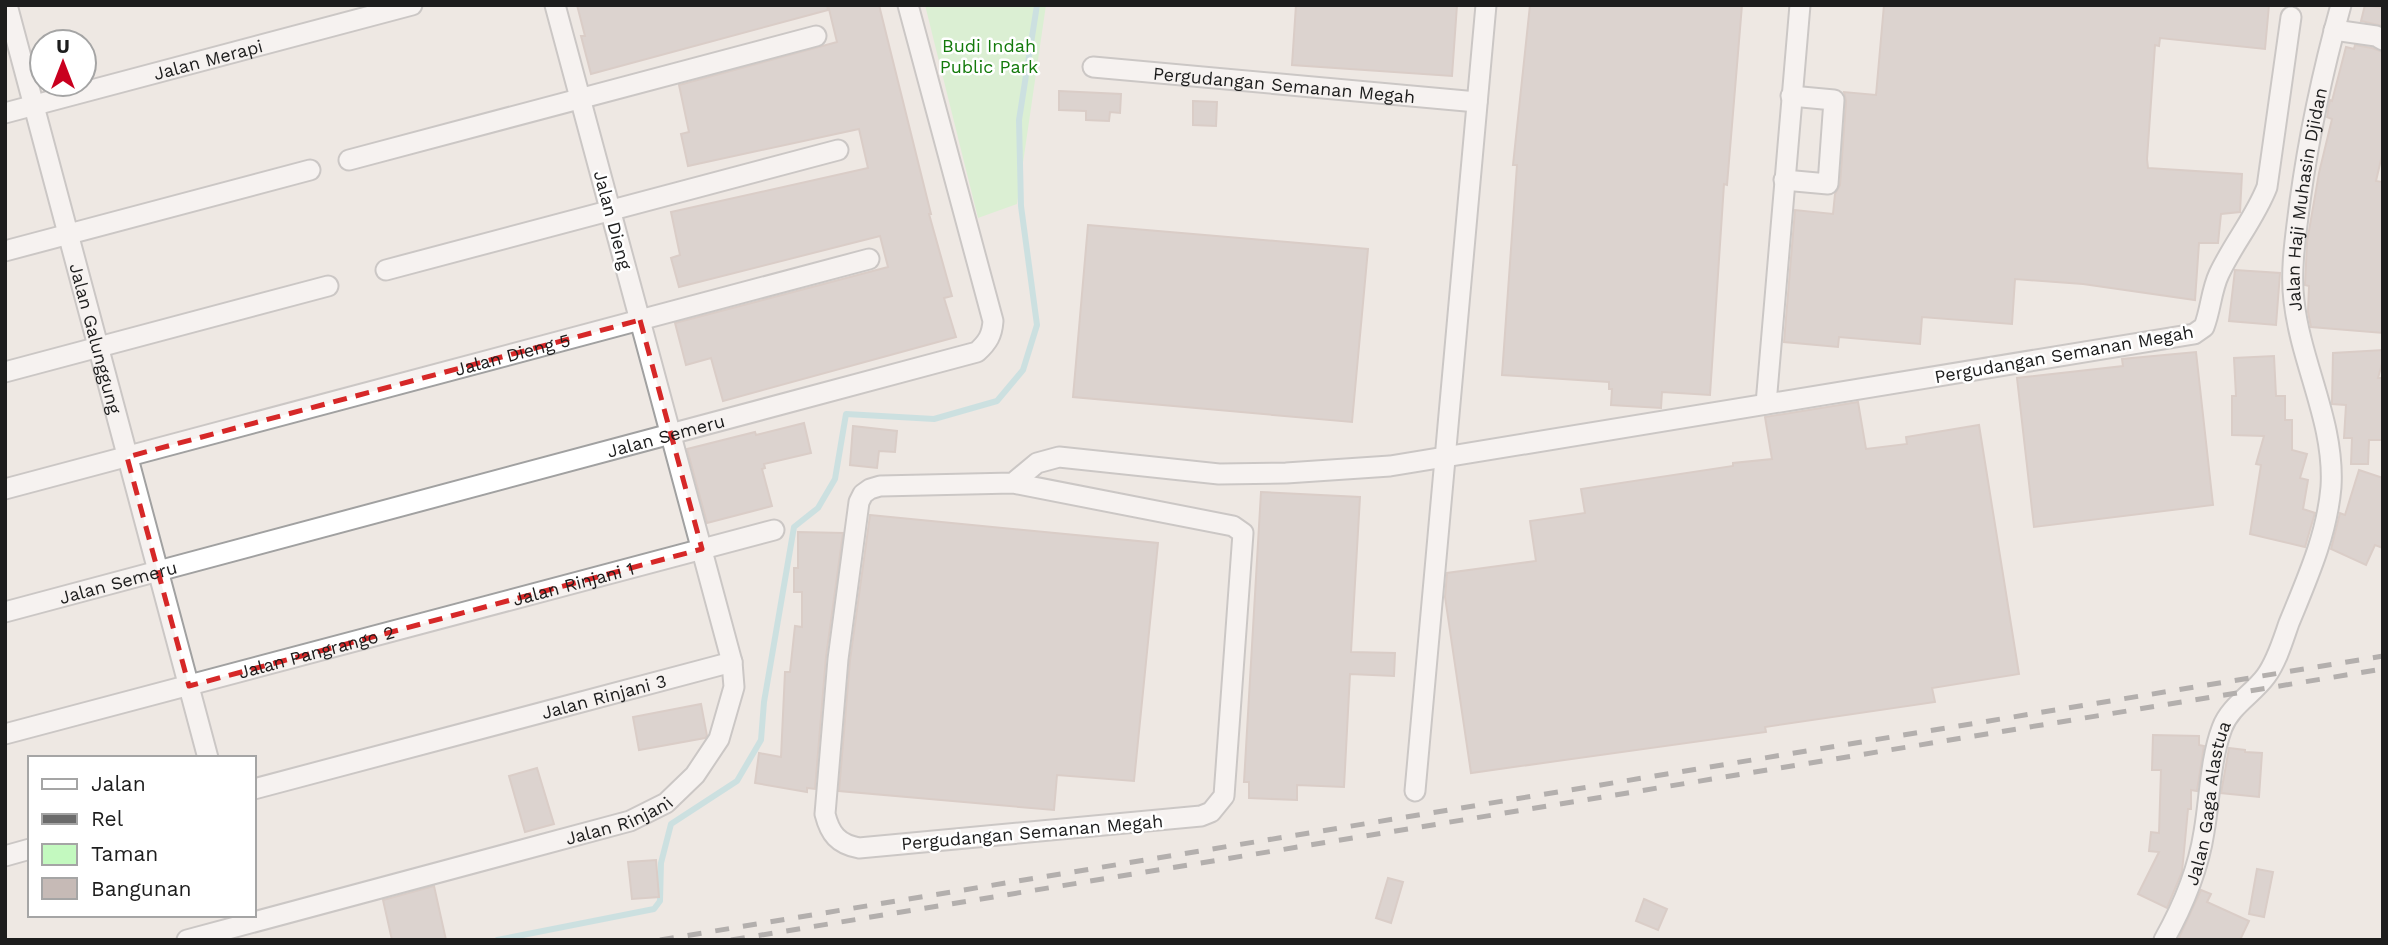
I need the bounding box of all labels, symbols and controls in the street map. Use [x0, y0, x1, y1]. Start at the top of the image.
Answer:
north arrow [28, 28, 98, 98]
text: U [56, 35, 70, 58]
street label: Jalan Merapi [151, 35, 265, 84]
park label: Budi Indah Public Park [940, 35, 1038, 77]
street label: Pergudangan Semanan Megah [1152, 62, 1416, 107]
street label: Jalan Haji Muhasin Djidan [2282, 85, 2331, 313]
street label: Jalan Dieng [590, 168, 636, 272]
street label: Jalan Galunggung [66, 261, 126, 416]
street label: Pergudangan Semanan Megah [1933, 321, 2195, 387]
street label: Jalan Dieng 5 [452, 329, 572, 379]
street label: Jalan Semeru [605, 409, 727, 461]
street label: Jalan Semeru [57, 556, 179, 608]
street label: Jalan Rinjani 1 [510, 557, 636, 609]
street label: Jalan Pangrango 2 [236, 621, 396, 682]
street label: Jalan Rinjani 3 [539, 669, 669, 723]
street label: Jalan Gaga Alastua [2180, 717, 2234, 888]
legend [28, 756, 256, 917]
text: Jalan [91, 771, 146, 796]
street label: Jalan Rinjani [563, 792, 677, 848]
text: Rel [91, 806, 124, 831]
street label: Pergudangan Semanan Megah [900, 810, 1164, 854]
text: Taman [91, 841, 158, 866]
text: Bangunan [91, 876, 192, 901]

